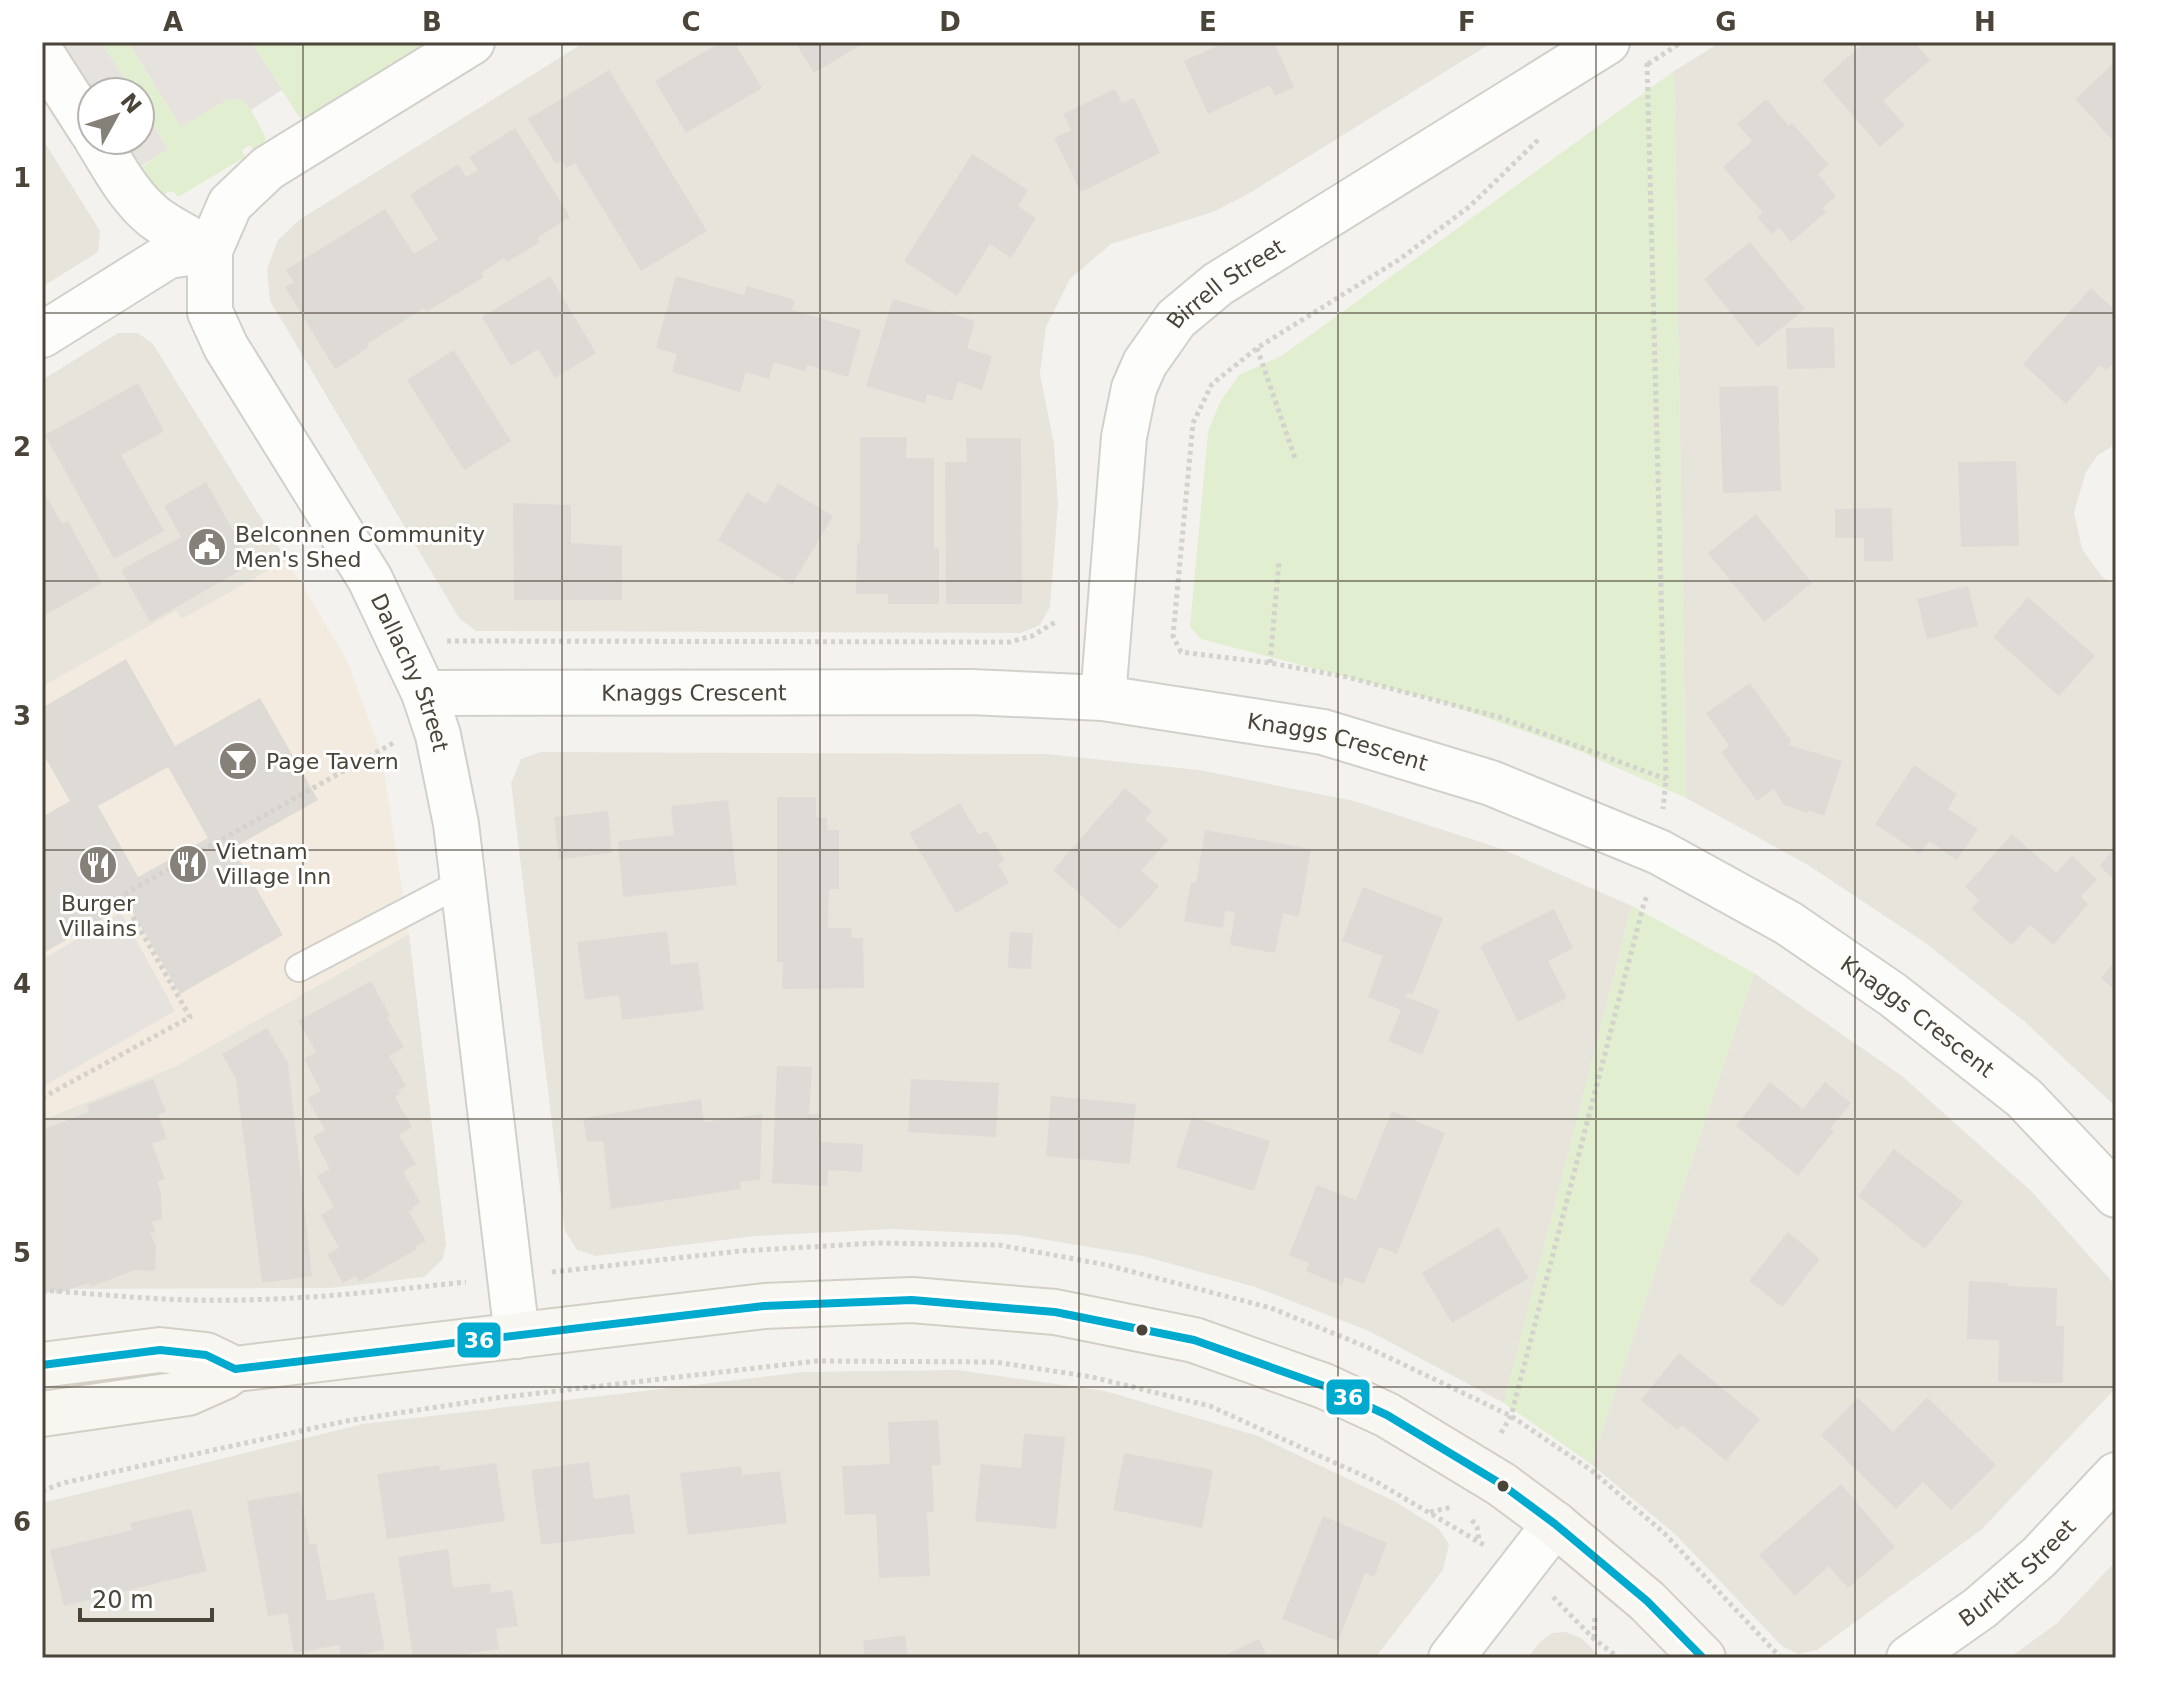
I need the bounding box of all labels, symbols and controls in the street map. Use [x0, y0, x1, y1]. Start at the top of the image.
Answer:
text: A [163, 7, 183, 37]
text: B [422, 7, 442, 37]
text: C [681, 7, 701, 37]
text: D [939, 7, 961, 37]
text: E [1199, 7, 1217, 37]
text: F [1458, 7, 1476, 37]
text: G [1715, 7, 1737, 37]
text: H [1974, 7, 1996, 37]
north arrow [76, 76, 156, 156]
text: N [115, 88, 146, 119]
text: 1 [13, 163, 31, 193]
street label: Birrell Street [1161, 233, 1289, 333]
text: 2 [13, 432, 31, 462]
place label: Belconnen Community Men's Shed [235, 522, 485, 572]
public building icon: Belconnen Community Men's Shed [186, 526, 228, 568]
street label: Dallachy Street [366, 590, 454, 754]
street label: Knaggs Crescent [601, 680, 787, 705]
text: 3 [13, 701, 31, 731]
street label: Knaggs Crescent [1245, 708, 1431, 776]
bar icon: Page Tavern [217, 740, 259, 782]
place label: Page Tavern [266, 749, 399, 774]
place label: Vietnam Village Inn [216, 839, 331, 889]
restaurant icon: Vietnam Village Inn [167, 843, 209, 885]
restaurant icon: Burger Villains [77, 844, 119, 886]
place label: Burger Villains [59, 891, 137, 941]
street label: Knaggs Crescent [1836, 951, 1999, 1082]
text: 4 [13, 969, 31, 999]
text: 5 [13, 1238, 31, 1268]
line badge: 36 [456, 1321, 502, 1359]
unlabelled marker [1134, 1322, 1150, 1338]
text: 36 [464, 1328, 494, 1353]
line badge: 36 [1325, 1378, 1371, 1416]
text: 36 [1333, 1385, 1363, 1410]
unlabelled marker [1495, 1478, 1511, 1494]
text: 6 [13, 1507, 31, 1537]
street label: Burkitt Street [1954, 1514, 2081, 1631]
scale bar [80, 1572, 212, 1622]
text: 20 m [92, 1586, 154, 1614]

